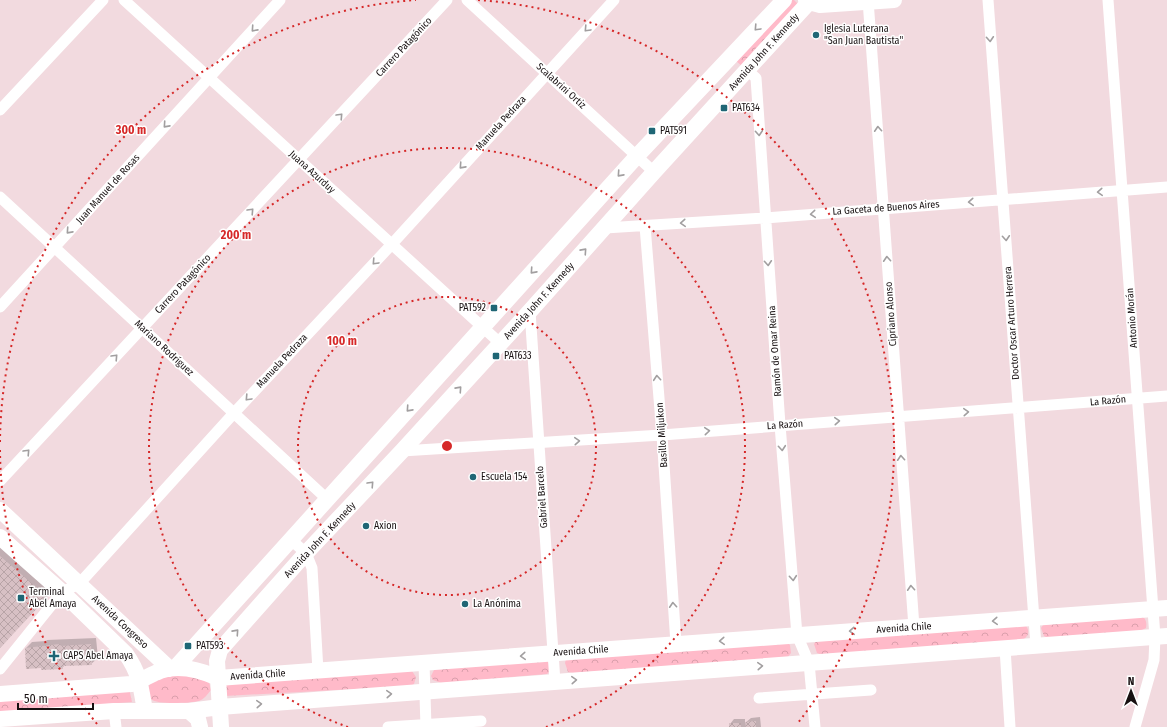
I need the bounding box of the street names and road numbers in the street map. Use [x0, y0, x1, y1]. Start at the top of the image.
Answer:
street label: Avenida John F. Kennedy [726, 11, 802, 93]
street label: Carrero Patagónico [373, 15, 435, 79]
street label: Scalabrini Ortiz [534, 61, 588, 111]
street label: Manuela Pedraza [473, 93, 529, 153]
street label: Juana Azurduy [286, 148, 338, 196]
street label: Juan Manuel de Rosas [74, 152, 142, 226]
street label: La Gaceta de Buenos Aires [832, 198, 940, 218]
street label: Carrero Patagónico [152, 252, 214, 316]
street label: Avenida John F. Kennedy [501, 260, 577, 342]
street label: Doctor Oscar Arturo Herrera [1002, 266, 1022, 380]
street label: Cipriano Alonso [883, 281, 899, 347]
street label: Antonio Morán [1124, 288, 1140, 348]
street label: Ramón de Omar Reina [766, 305, 784, 397]
street label: Mariano Rodríguez [132, 317, 197, 378]
street label: Manuela Pedraza [254, 331, 310, 390]
street label: La Razón [1089, 393, 1127, 409]
street label: Basillo Miljukon [654, 402, 670, 468]
street label: La Razón [766, 418, 804, 432]
street label: Gabriel Barcelo [534, 465, 550, 529]
street label: Avenida John F. Kennedy [282, 499, 359, 580]
street label: Avenida Congreso [89, 593, 151, 651]
street label: Avenida Chile [876, 620, 932, 636]
street label: Avenida Chile [553, 643, 609, 659]
street label: Avenida Chile [230, 667, 286, 683]

